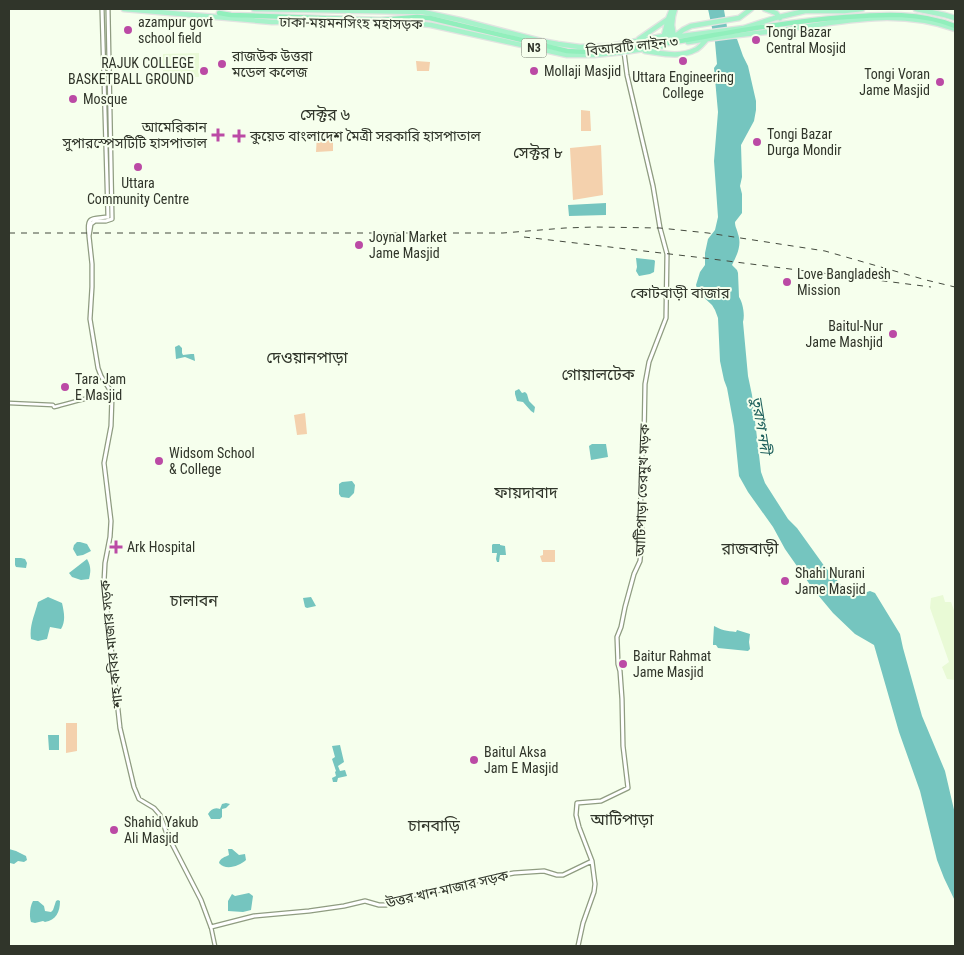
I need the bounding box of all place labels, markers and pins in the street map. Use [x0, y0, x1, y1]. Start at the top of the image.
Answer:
place label: azampur govt school field [138, 14, 213, 46]
marker: azampur govt school field [122, 24, 134, 36]
place label: Tongi Bazar Central Mosjid [766, 24, 846, 56]
marker: Tongi Bazar Central Mosjid [750, 34, 762, 46]
place label: রাজউক উত্তরা মডেল কলেজ [231, 48, 313, 80]
place label: RAJUK COLLEGE BASKETBALL GROUND [68, 55, 194, 87]
marker: Uttara Engineering College [677, 55, 689, 67]
marker: রাজউক উত্তরা মডেল কলেজ [216, 58, 228, 70]
place label: Mollaji Masjid [544, 63, 621, 79]
marker: RAJUK COLLEGE BASKETBALL GROUND [198, 65, 210, 77]
marker: Mollaji Masjid [528, 65, 540, 77]
place label: Tongi Voran Jame Masjid [859, 66, 930, 98]
place label: Uttara Engineering College [632, 69, 734, 101]
marker: Tongi Voran Jame Masjid [934, 76, 946, 88]
place label: Mosque [83, 91, 128, 107]
marker: Mosque [67, 93, 79, 105]
place label: আমেরিকান সুপারস্পেসটিটি হাসপাতাল [62, 119, 208, 152]
place label: Tongi Bazar Durga Mondir [767, 126, 842, 158]
marker: আমেরিকান সুপারস্পেসটিটি হাসপাতাল [211, 128, 225, 142]
place label: কুয়েত বাংলাদেশ মৈত্রী সরকারি হাসপাতাল [249, 128, 481, 145]
marker: কুয়েত বাংলাদেশ মৈত্রী সরকারি হাসপাতাল [232, 129, 246, 143]
marker: Tongi Bazar Durga Mondir [751, 136, 763, 148]
marker: Uttara Community Centre [132, 161, 144, 173]
place label: Uttara Community Centre [87, 175, 189, 207]
place label: Joynal Market Jame Masjid [369, 229, 447, 261]
marker: Joynal Market Jame Masjid [353, 239, 365, 251]
place label: Love Bangladesh Mission [797, 266, 891, 298]
marker: Love Bangladesh Mission [781, 276, 793, 288]
place label: Baitul-Nur Jame Mashjid [805, 318, 883, 350]
marker: Baitul-Nur Jame Mashjid [887, 328, 899, 340]
place label: Tara Jam E Masjid [75, 371, 126, 403]
marker: Tara Jam E Masjid [59, 381, 71, 393]
place label: Widsom School & College [169, 445, 255, 477]
marker: Widsom School & College [153, 455, 165, 467]
place label: Ark Hospital [127, 539, 195, 555]
marker: Ark Hospital [109, 540, 123, 554]
place label: Shahi Nurani Jame Masjid [795, 565, 866, 597]
marker: Shahi Nurani Jame Masjid [779, 575, 791, 587]
place label: Baitur Rahmat Jame Masjid [633, 648, 711, 680]
marker: Baitur Rahmat Jame Masjid [617, 658, 629, 670]
place label: Baitul Aksa Jam E Masjid [484, 744, 558, 776]
marker: Baitul Aksa Jam E Masjid [468, 754, 480, 766]
place label: Shahid Yakub Ali Masjid [124, 814, 198, 846]
marker: Shahid Yakub Ali Masjid [108, 824, 120, 836]

